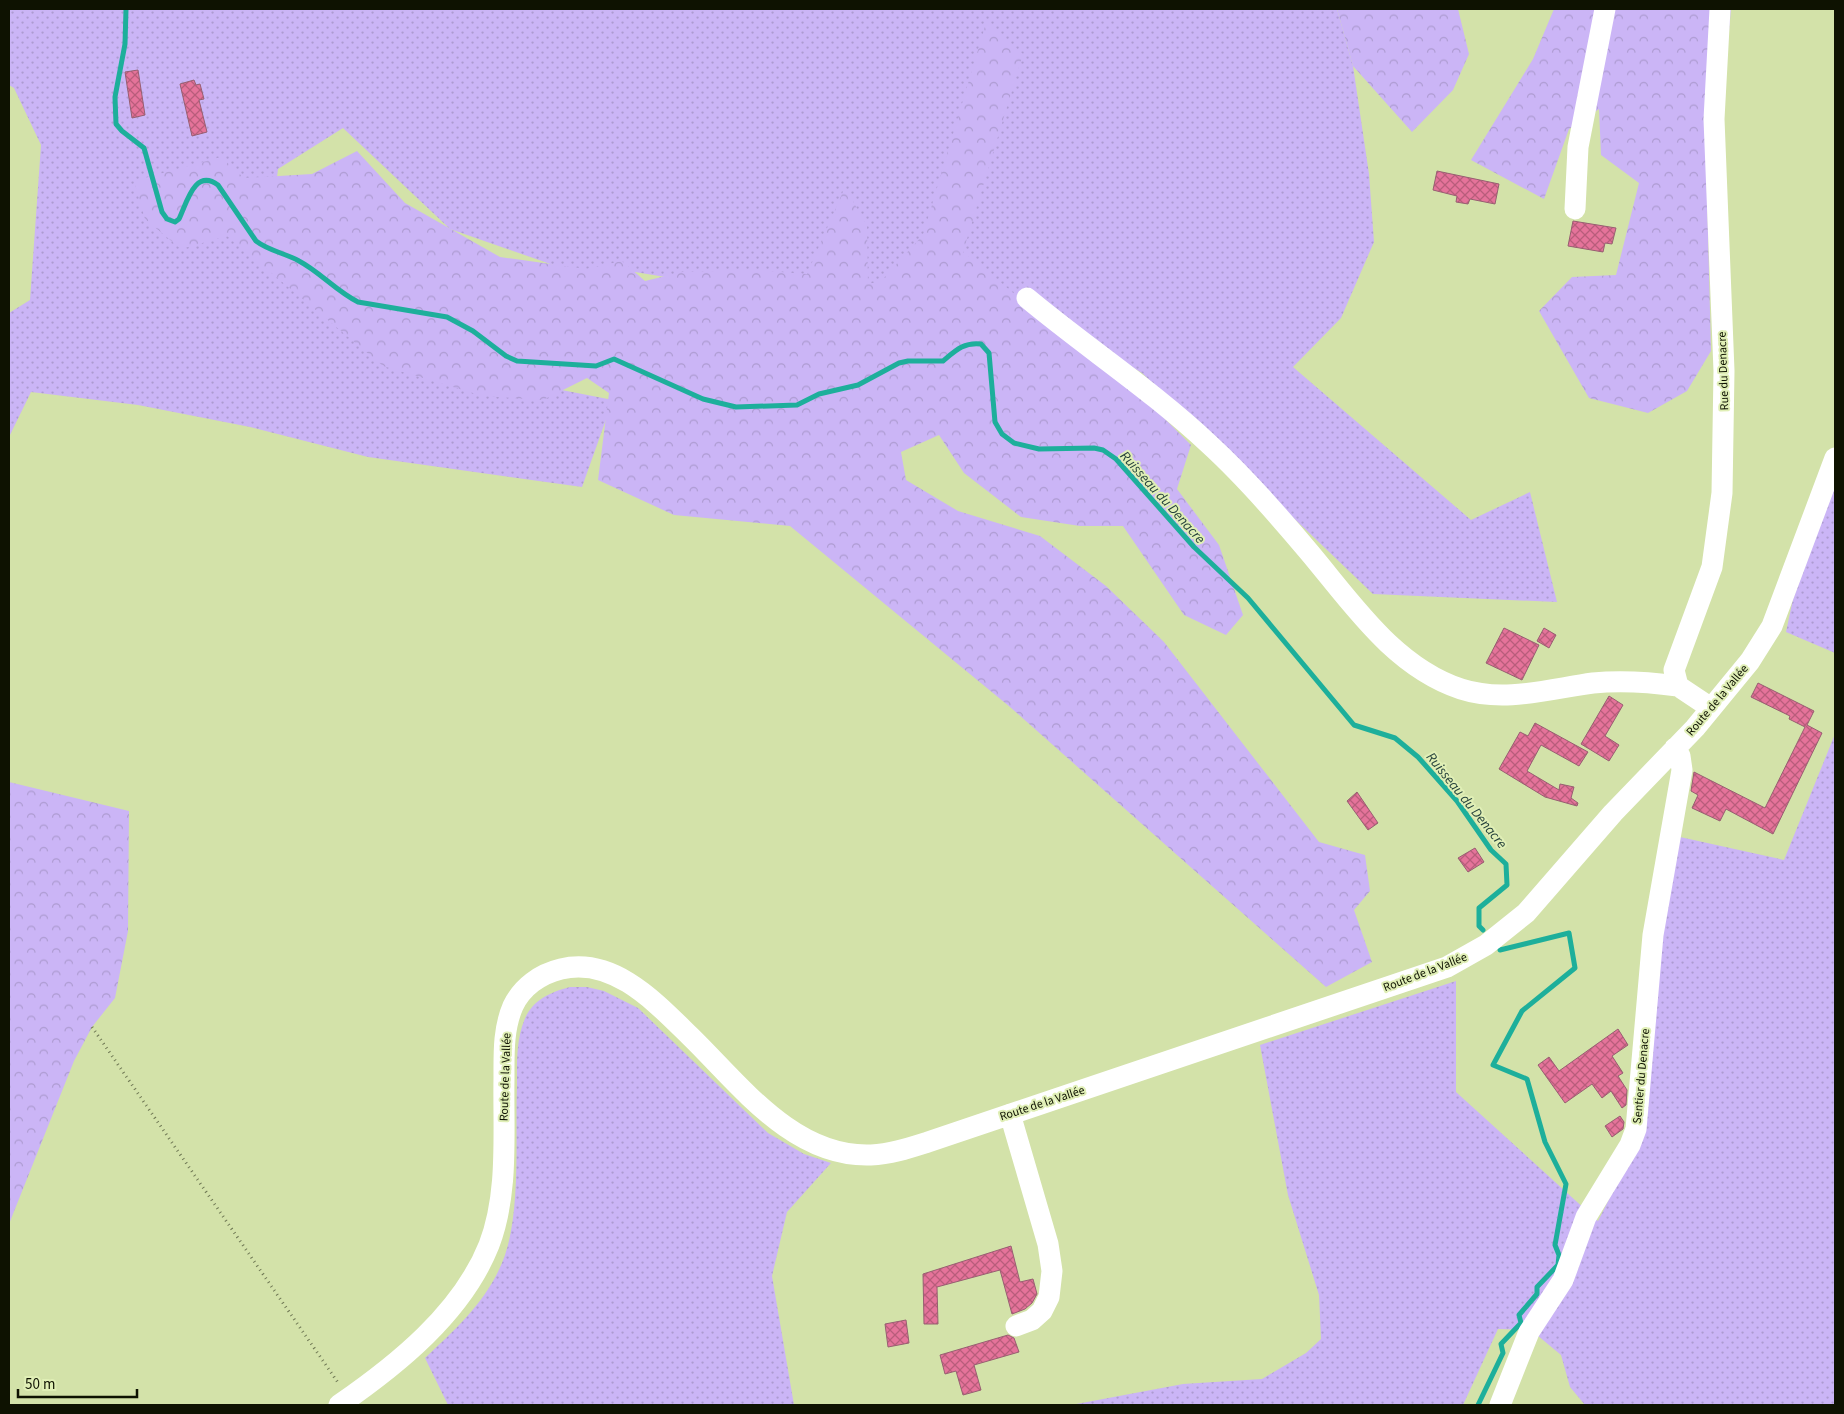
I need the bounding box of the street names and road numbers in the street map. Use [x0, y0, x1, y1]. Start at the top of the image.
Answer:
street label: Rue du Denacre [1714, 331, 1733, 411]
street label: Route de la Vallée [1682, 661, 1752, 740]
street label: Route de la Vallée [1381, 949, 1470, 996]
street label: Sentier du Denacre [1629, 1028, 1654, 1124]
street label: Route de la Vallée [495, 1032, 516, 1122]
street label: Route de la Vallée [997, 1082, 1087, 1125]

